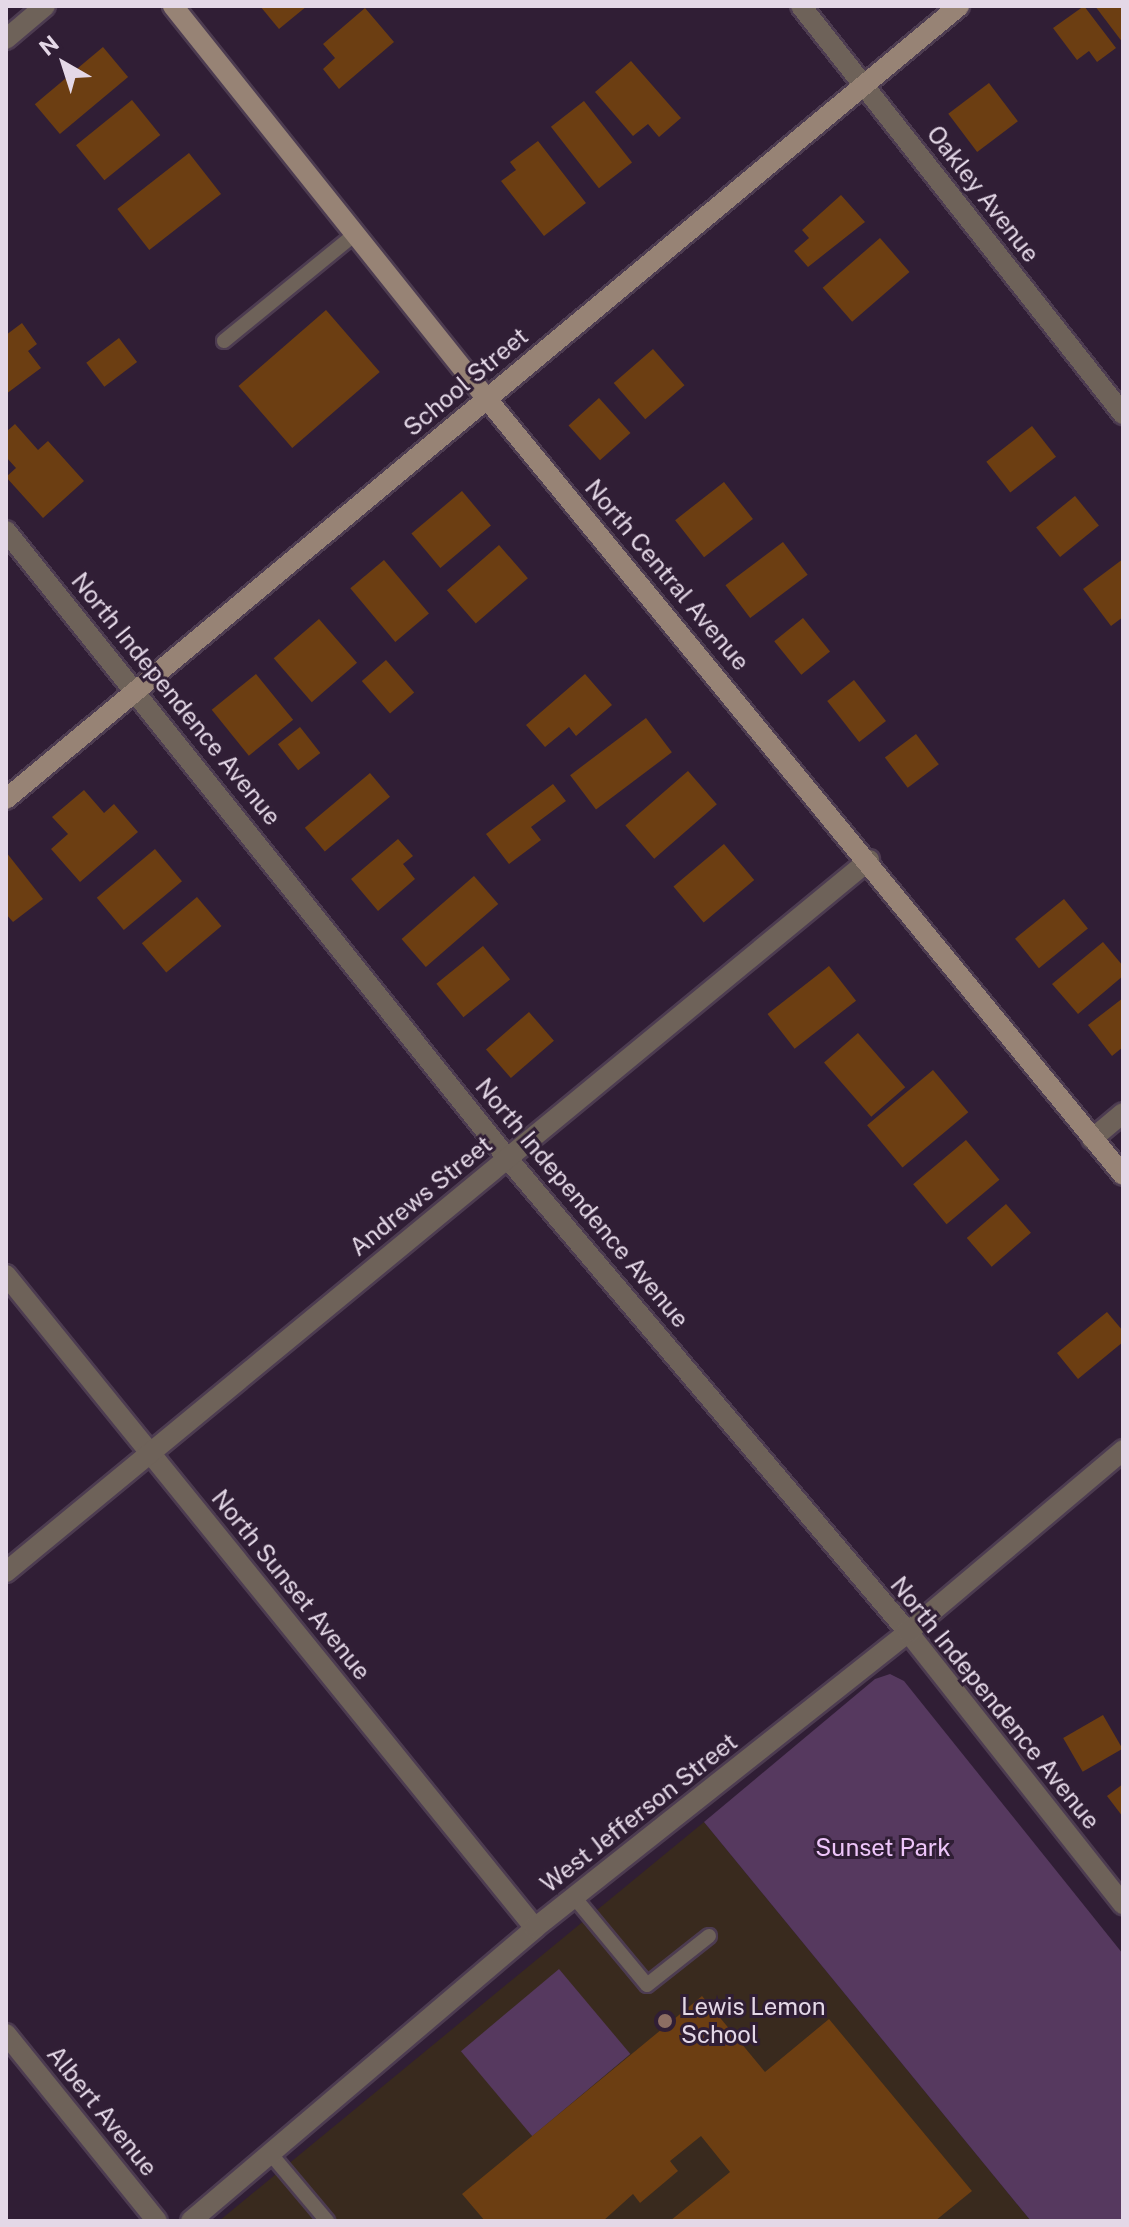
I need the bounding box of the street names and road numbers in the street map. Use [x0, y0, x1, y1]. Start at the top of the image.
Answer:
street label: Oakley Avenue [921, 120, 1045, 268]
street label: School Street [398, 322, 534, 442]
street label: North Central Avenue [579, 474, 755, 676]
street label: North Independence Avenue [65, 567, 287, 831]
street label: North Independence Avenue [469, 1073, 695, 1333]
street label: Andrews Street [344, 1130, 498, 1262]
street label: North Sunset Avenue [205, 1484, 377, 1686]
street label: North Independence Avenue [884, 1571, 1106, 1835]
street label: West Jefferson Street [535, 1727, 743, 1899]
street label: Albert Avenue [41, 2040, 163, 2182]

